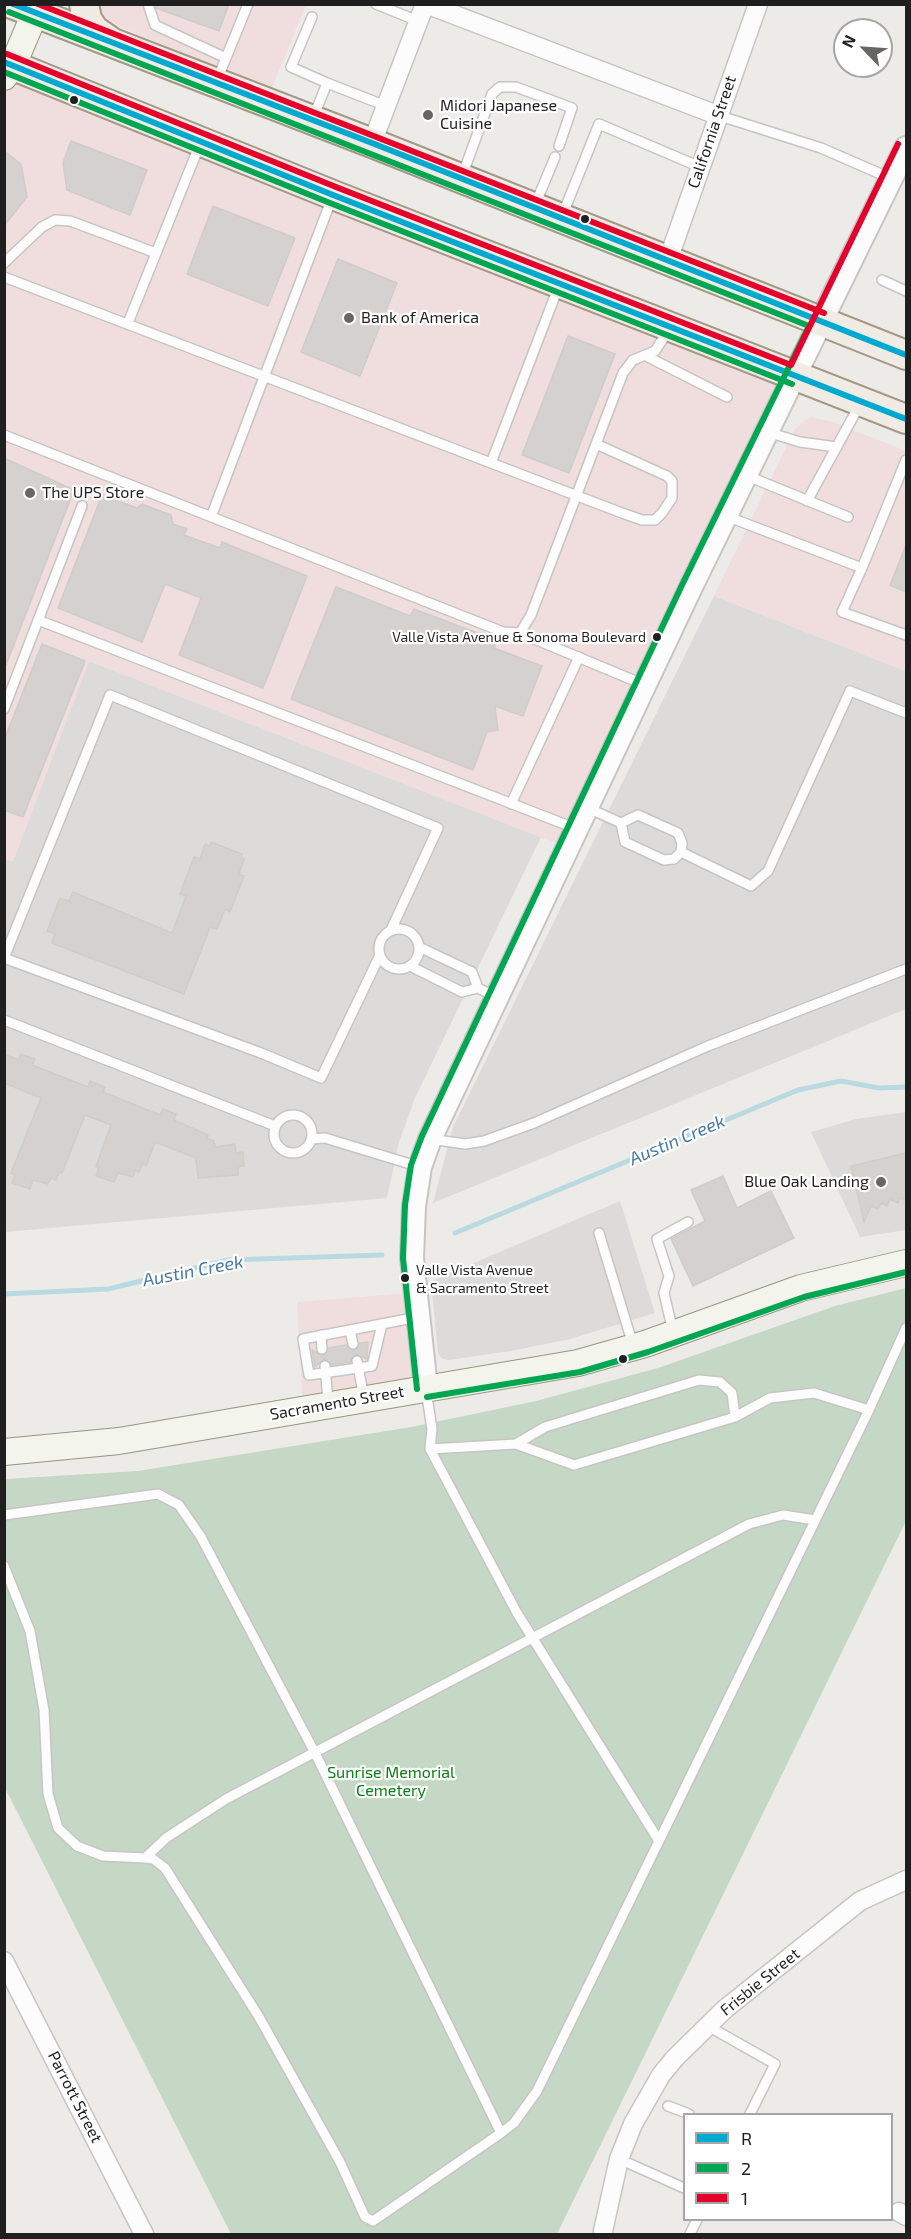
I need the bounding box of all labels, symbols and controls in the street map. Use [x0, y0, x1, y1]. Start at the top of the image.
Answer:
north arrow [833, 18, 893, 78]
text: N [837, 32, 859, 50]
street label: California Street [684, 73, 740, 191]
unlabelled marker [68, 94, 80, 106]
place label: Midori Japanese Cuisine [440, 96, 557, 134]
marker: Midori Japanese Cuisine [421, 108, 435, 122]
unlabelled marker [579, 213, 591, 225]
place label: Bank of America [361, 308, 479, 328]
marker: Bank of America [342, 311, 356, 325]
place label: The UPS Store [42, 483, 144, 503]
marker: The UPS Store [23, 486, 37, 500]
place label: Valle Vista Avenue & Sonoma Boulevard [392, 629, 646, 645]
marker: Valle Vista Avenue & Sonoma Boulevard [651, 631, 663, 643]
water label: Austin Creek [626, 1110, 728, 1170]
place label: Blue Oak Landing [744, 1172, 869, 1192]
marker: Blue Oak Landing [874, 1175, 888, 1189]
water label: Austin Creek [141, 1251, 245, 1291]
place label: Valle Vista Avenue & Sacramento Street [416, 1262, 549, 1294]
marker: Valle Vista Avenue & Sacramento Street [399, 1272, 411, 1284]
unlabelled marker [617, 1353, 629, 1365]
street label: Sacramento Street [268, 1382, 406, 1424]
park label: Sunrise Memorial Cemetery [327, 1763, 455, 1801]
street label: Frisbie Street [716, 1944, 804, 2020]
street label: Parrott Street [44, 2048, 106, 2146]
legend [683, 2113, 893, 2221]
text: R [741, 2127, 752, 2149]
text: 2 [741, 2157, 751, 2179]
text: 1 [741, 2187, 748, 2209]

